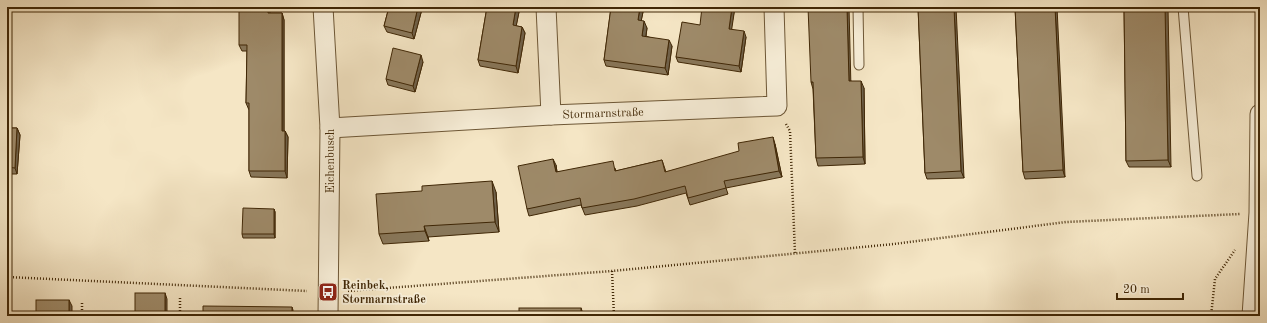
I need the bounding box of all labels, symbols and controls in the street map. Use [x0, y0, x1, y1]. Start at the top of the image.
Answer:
street label: Stormarnstraße [562, 107, 644, 121]
street label: Eichenbusch [325, 128, 337, 193]
scale bar [1117, 275, 1183, 301]
place label: Reinbek, Stormarnstraße [342, 280, 426, 306]
bus stop icon: Reinbek, Stormarnstraße [317, 281, 339, 303]
text: 20 m [1123, 284, 1150, 296]

